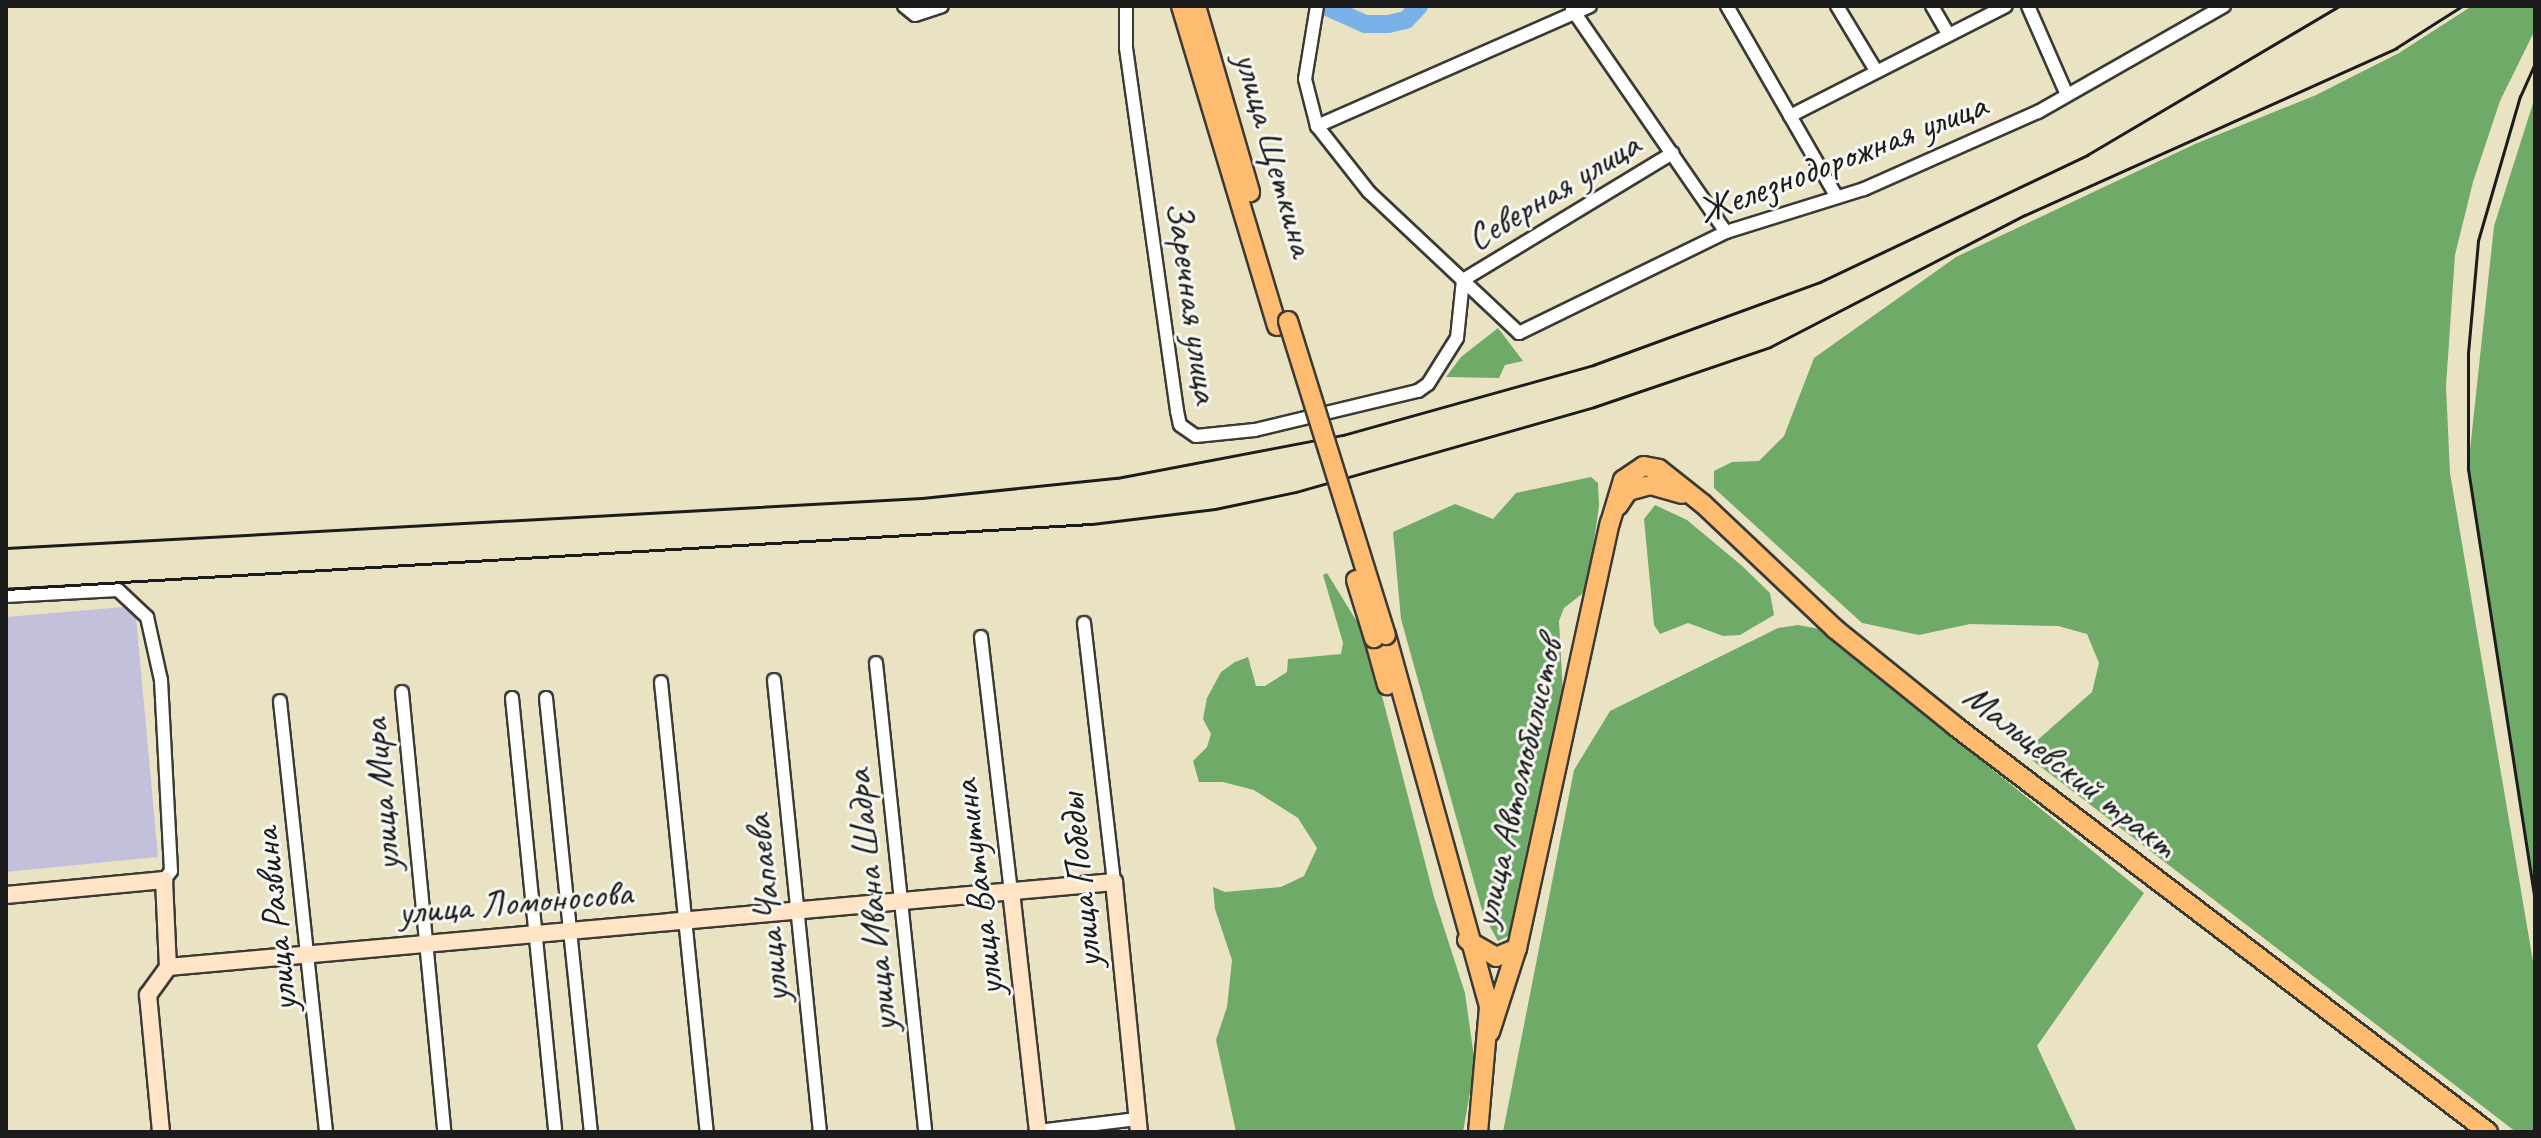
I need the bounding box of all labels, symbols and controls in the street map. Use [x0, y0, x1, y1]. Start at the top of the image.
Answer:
street label: улица Щеткина [1224, 48, 1326, 260]
street label: Железнодорожная улица [1690, 81, 1994, 235]
street label: Северная улица [1457, 121, 1649, 261]
street label: Заречная улица [1156, 197, 1230, 407]
street label: улица Автомобилистов [1462, 636, 1572, 930]
street label: Мальцевский тракт [1955, 673, 2185, 867]
street label: улица Мира [352, 717, 410, 873]
street label: улица Ивана Шадра [835, 767, 907, 1035]
street label: улица Ватутина [942, 776, 1014, 1000]
street label: улица Победы [1048, 792, 1112, 970]
street label: улица Чапаева [734, 813, 800, 1005]
street label: улица Развина [243, 826, 307, 1014]
street label: улица Ломоносова [396, 869, 634, 935]

